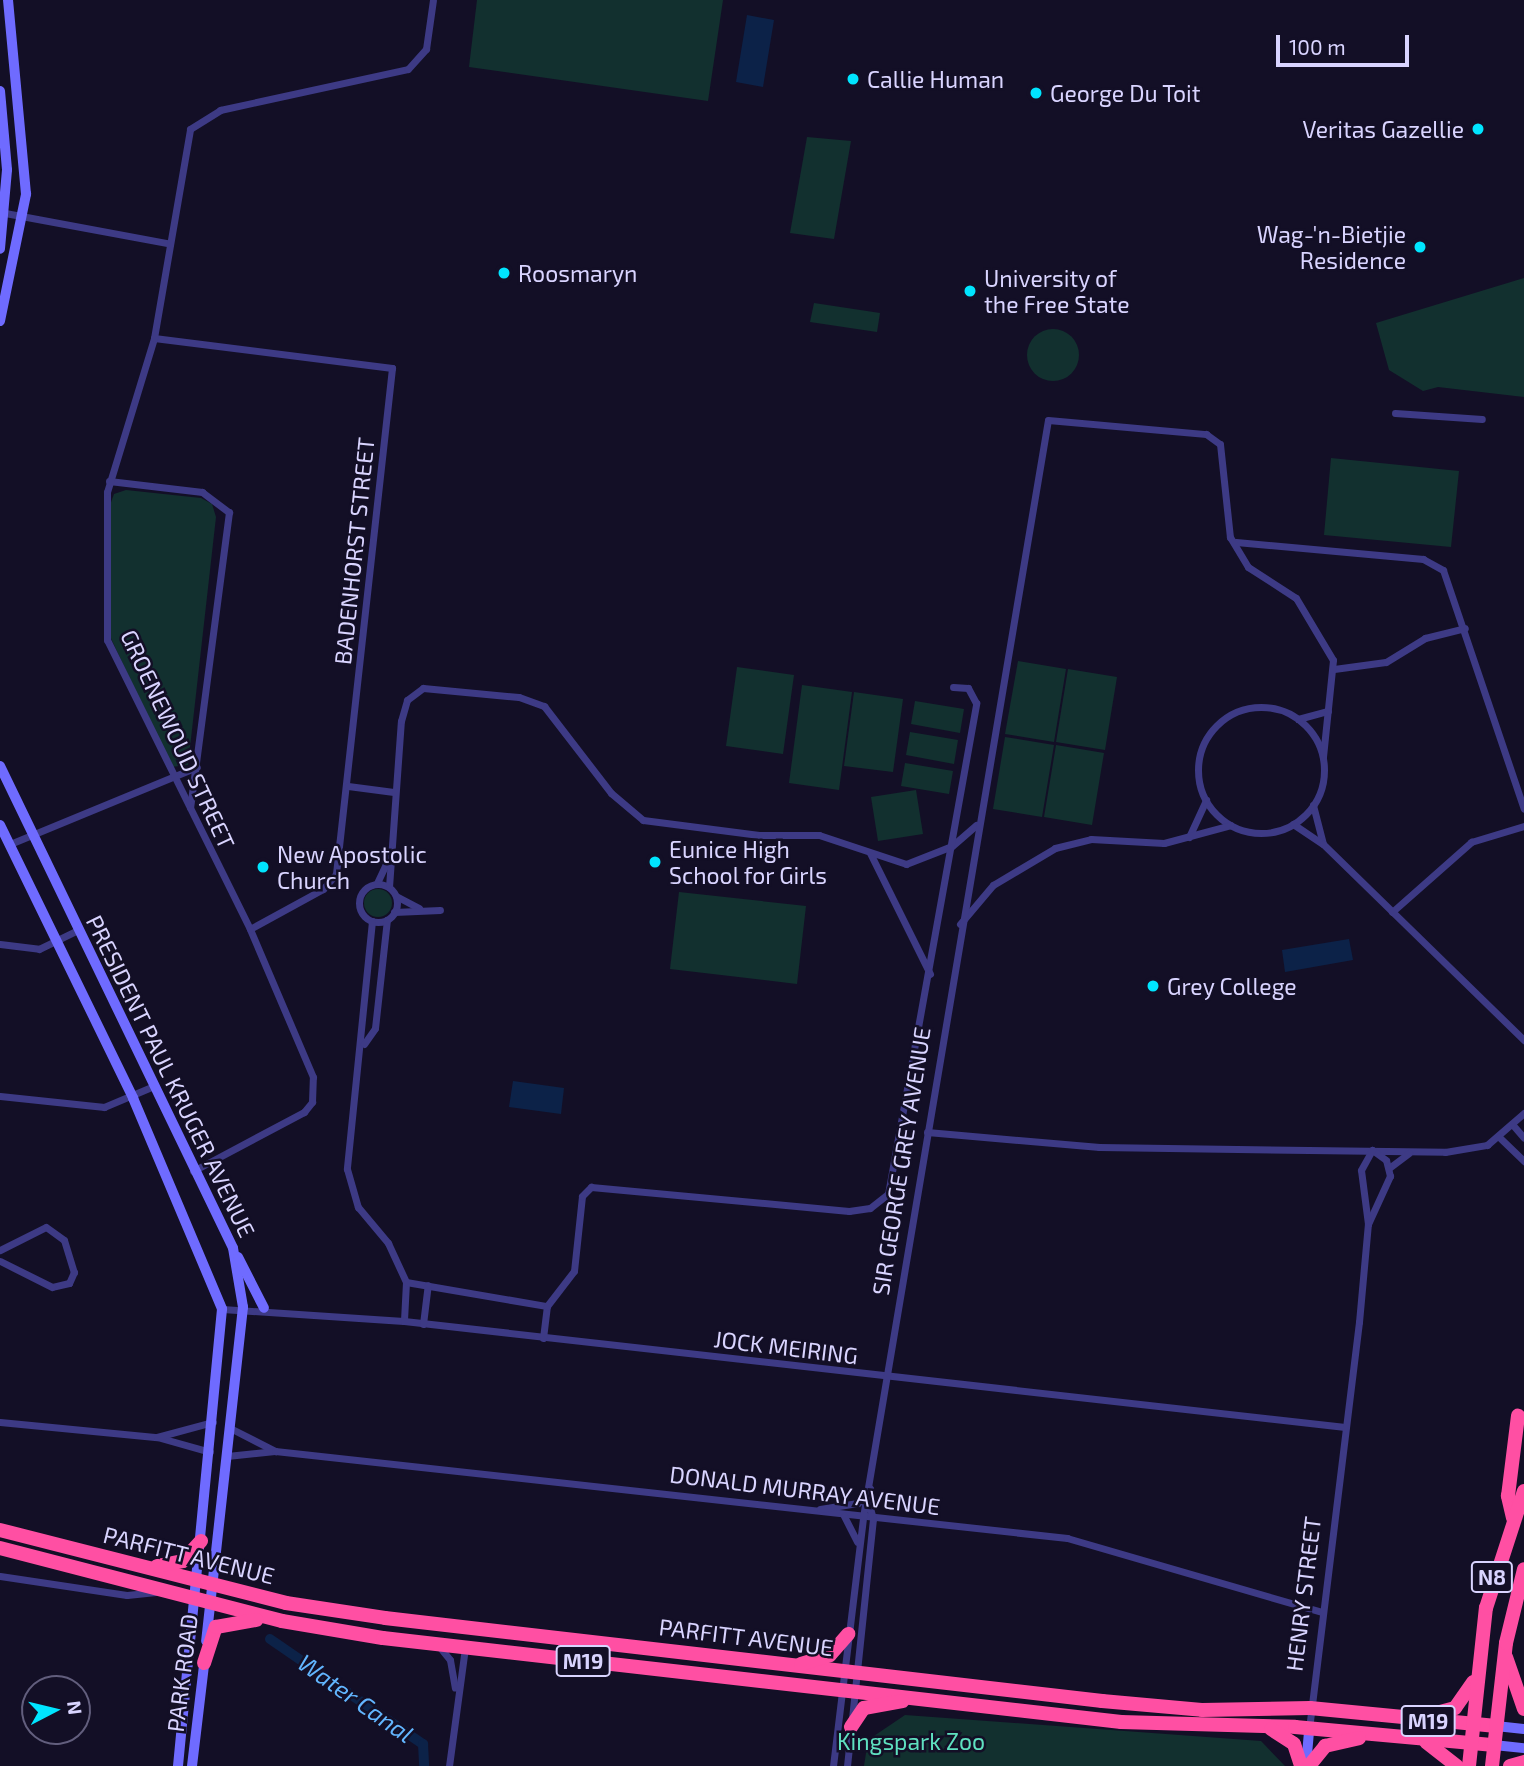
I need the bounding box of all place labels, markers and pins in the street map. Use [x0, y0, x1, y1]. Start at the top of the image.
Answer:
place label: Callie Human [867, 65, 1004, 93]
marker: Callie Human [845, 71, 861, 87]
place label: George Du Toit [1050, 79, 1201, 107]
marker: George Du Toit [1028, 85, 1044, 101]
place label: Veritas Gazellie [1303, 115, 1464, 143]
marker: Veritas Gazellie [1470, 121, 1486, 137]
place label: Wag-'n-Bietjie Residence [1257, 220, 1406, 274]
marker: Wag-'n-Bietjie Residence [1412, 239, 1428, 255]
place label: Roosmaryn [518, 259, 637, 287]
place label: University of the Free State [984, 264, 1130, 318]
marker: Roosmaryn [496, 265, 512, 281]
marker: University of the Free State [962, 283, 978, 299]
place label: Eunice High School for Girls [669, 835, 828, 889]
place label: New Apostolic Church [277, 840, 428, 894]
marker: Eunice High School for Girls [647, 854, 663, 870]
marker: New Apostolic Church [255, 859, 271, 875]
place label: Grey College [1167, 972, 1297, 1000]
marker: Grey College [1145, 978, 1161, 994]

